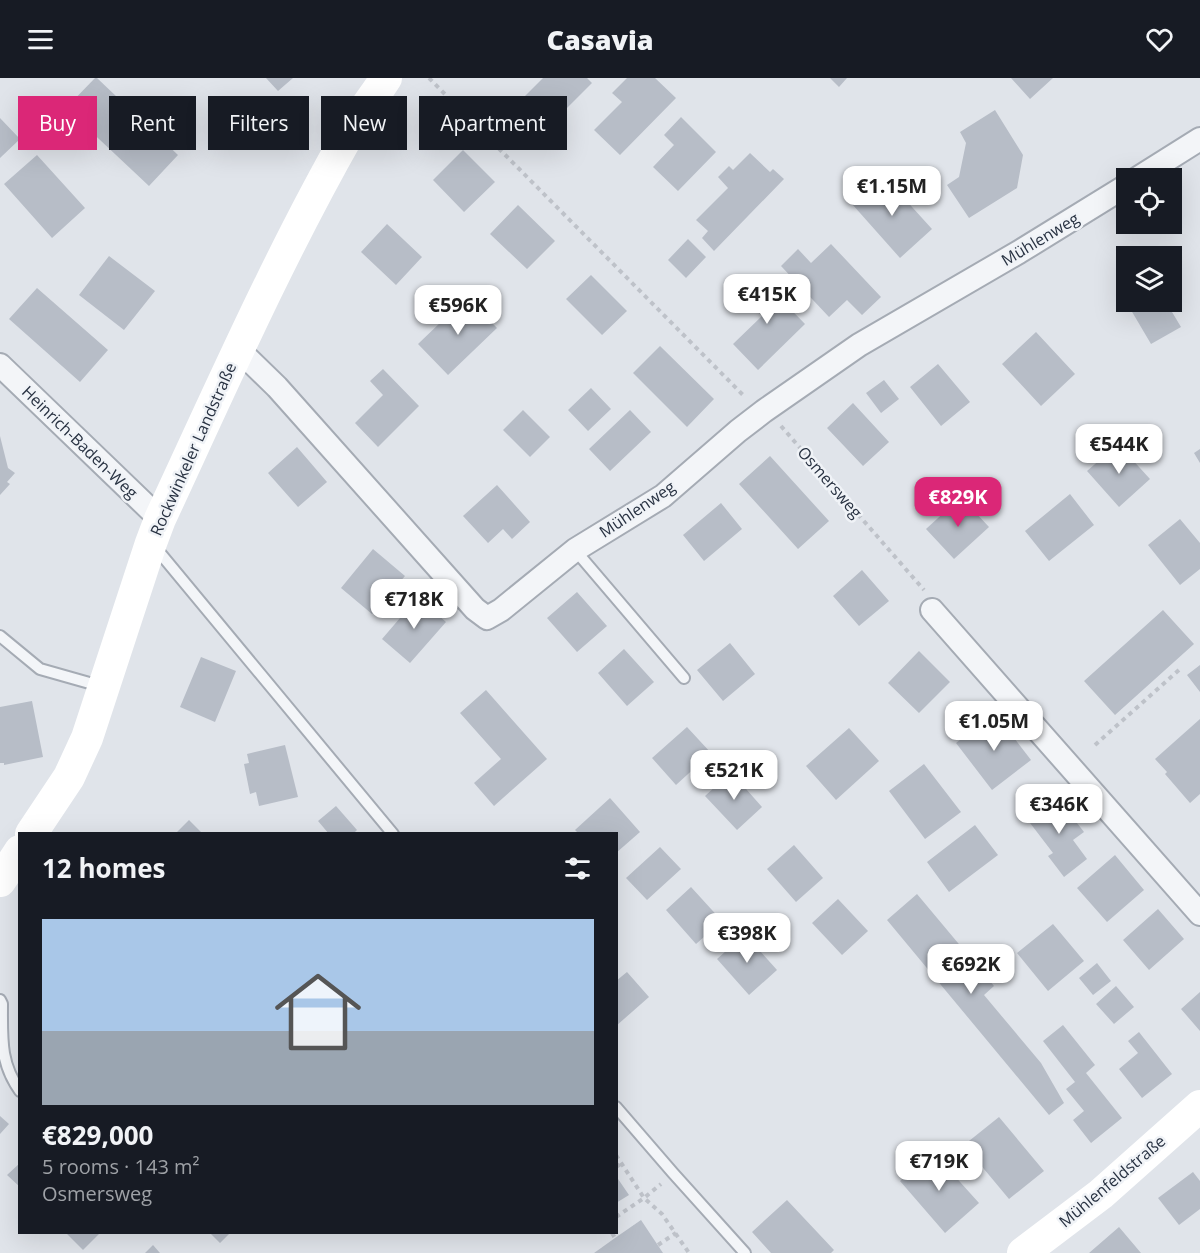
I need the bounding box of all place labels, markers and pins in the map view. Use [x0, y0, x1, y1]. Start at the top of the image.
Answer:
pin: €1.15M [843, 166, 941, 217]
pin: €415K [725, 274, 809, 325]
pin: €596K [416, 285, 500, 336]
pin: €544K [1077, 424, 1161, 475]
pin: €829K [916, 477, 1000, 528]
pin: €718K [372, 579, 456, 630]
pin: €1.05M [945, 701, 1043, 752]
pin: €521K [692, 750, 776, 801]
pin: €346K [1017, 784, 1101, 835]
pin: €398K [705, 913, 789, 964]
pin: €692K [929, 944, 1013, 995]
pin: €719K [897, 1141, 981, 1192]

